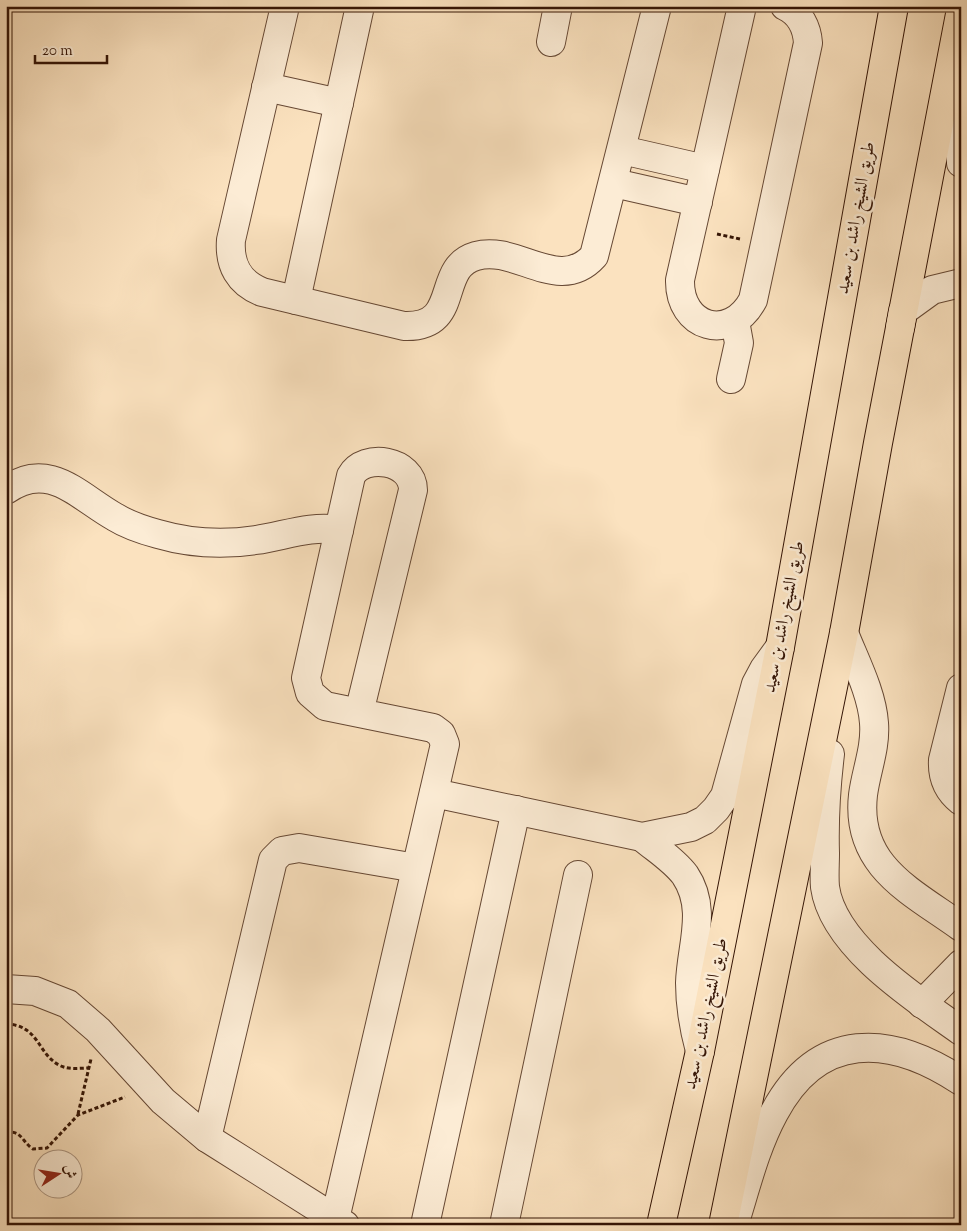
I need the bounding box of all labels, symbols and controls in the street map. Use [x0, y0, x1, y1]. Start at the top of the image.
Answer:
scale bar [35, 32, 108, 64]
text: 20 m [42, 41, 73, 62]
street label: طريق الشيخ راشد بن سعيد [831, 140, 884, 296]
street label: طريق الشيخ راشد بن سعيد [758, 539, 813, 695]
street label: طريق الشيخ راشد بن سعيد [678, 936, 737, 1092]
north arrow [32, 1148, 82, 1198]
text: ش [58, 1163, 80, 1181]

